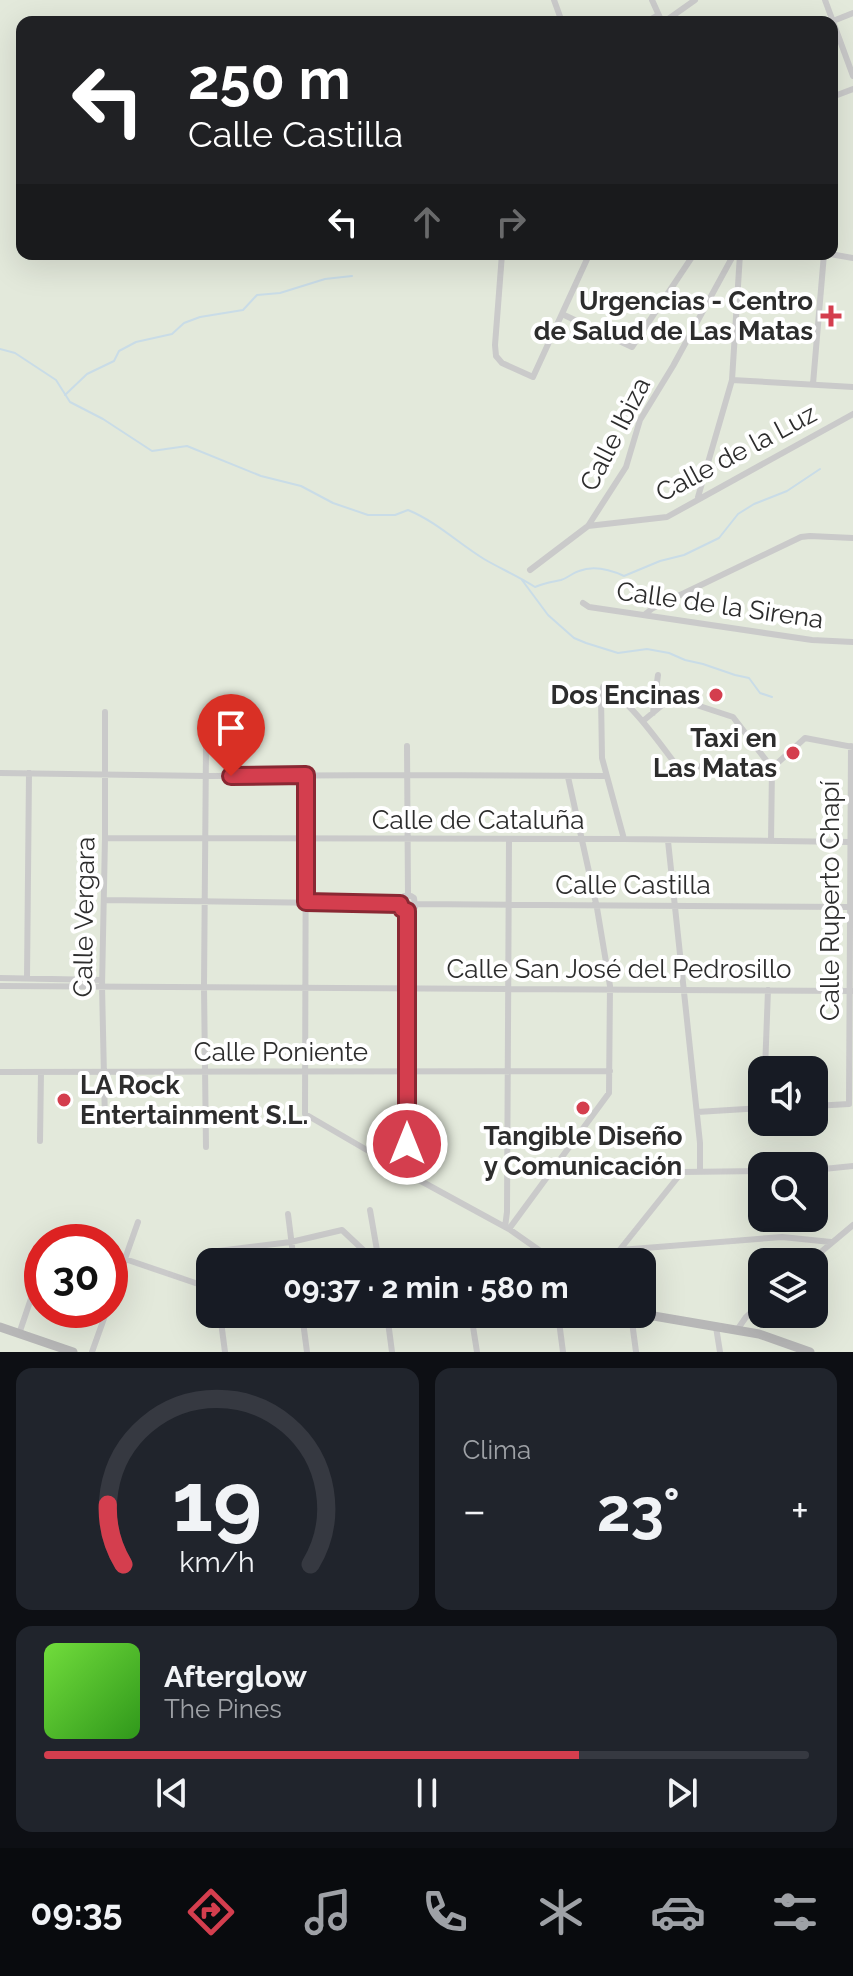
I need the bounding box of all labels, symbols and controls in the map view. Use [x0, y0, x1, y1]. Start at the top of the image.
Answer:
text: 250 m [188, 46, 351, 112]
icon: left [56, 48, 160, 152]
text: Calle Castilla [188, 113, 403, 155]
icon: left [321, 200, 365, 244]
icon: ahead [405, 200, 449, 244]
icon: right [489, 200, 533, 244]
place label: Urgencias - Centro de Salud de Las Matas [534, 286, 813, 346]
marker: Urgencias - Centro de Salud de Las Matas [820, 305, 842, 327]
street label: Calle Ibiza [574, 372, 656, 496]
street label: Calle de la Luz [651, 398, 821, 508]
street label: Calle de la Sirena [615, 576, 825, 634]
place label: Dos Encinas [551, 680, 700, 710]
marker: Dos Encinas [707, 686, 725, 704]
pin [197, 694, 265, 776]
icon: arrive [209, 706, 253, 750]
place label: Taxi en Las Matas [653, 723, 777, 783]
marker: Taxi en Las Matas [784, 744, 802, 762]
street label: Calle Ruperto Chapí [815, 781, 845, 1021]
street label: Calle de Cataluña [372, 805, 584, 835]
street label: Calle Vergara [68, 836, 100, 998]
street label: Calle Castilla [555, 870, 711, 900]
street label: Calle San José del Pedrosillo [447, 954, 792, 984]
street label: Calle Poniente [194, 1037, 368, 1067]
map controls [748, 1056, 828, 1328]
button: sound [748, 1056, 828, 1136]
place label: LA Rock Entertainment S.L. [80, 1070, 308, 1130]
marker: LA Rock Entertainment S.L. [55, 1091, 73, 1109]
marker: Tangible Diseño y Comunicación [574, 1099, 592, 1117]
position arrow [365, 1102, 449, 1186]
place label: Tangible Diseño y Comunicación [483, 1121, 683, 1181]
button: search [748, 1152, 828, 1232]
speed limit sign: 30 [24, 1224, 128, 1328]
button: layers [748, 1248, 828, 1328]
text: 09:37 · 2 min · 580 m [283, 1270, 569, 1305]
text: Clima [463, 1435, 531, 1465]
text: 19 [172, 1453, 262, 1550]
text: 23° [597, 1475, 680, 1545]
text: − [463, 1485, 486, 1536]
text: + [791, 1485, 809, 1536]
text: km/h [180, 1545, 255, 1579]
text: Afterglow [164, 1659, 307, 1694]
text: The Pines [164, 1694, 282, 1724]
icon: previous [150, 1771, 194, 1815]
icon: pause [405, 1771, 449, 1815]
icon: next [660, 1771, 704, 1815]
icon: directions [183, 1884, 239, 1940]
icon: music [300, 1884, 356, 1940]
icon: phone [417, 1884, 473, 1940]
icon: climate [533, 1884, 589, 1940]
icon: car [650, 1884, 706, 1940]
icon: filters [767, 1884, 823, 1940]
text: 09:35 [30, 1891, 123, 1933]

